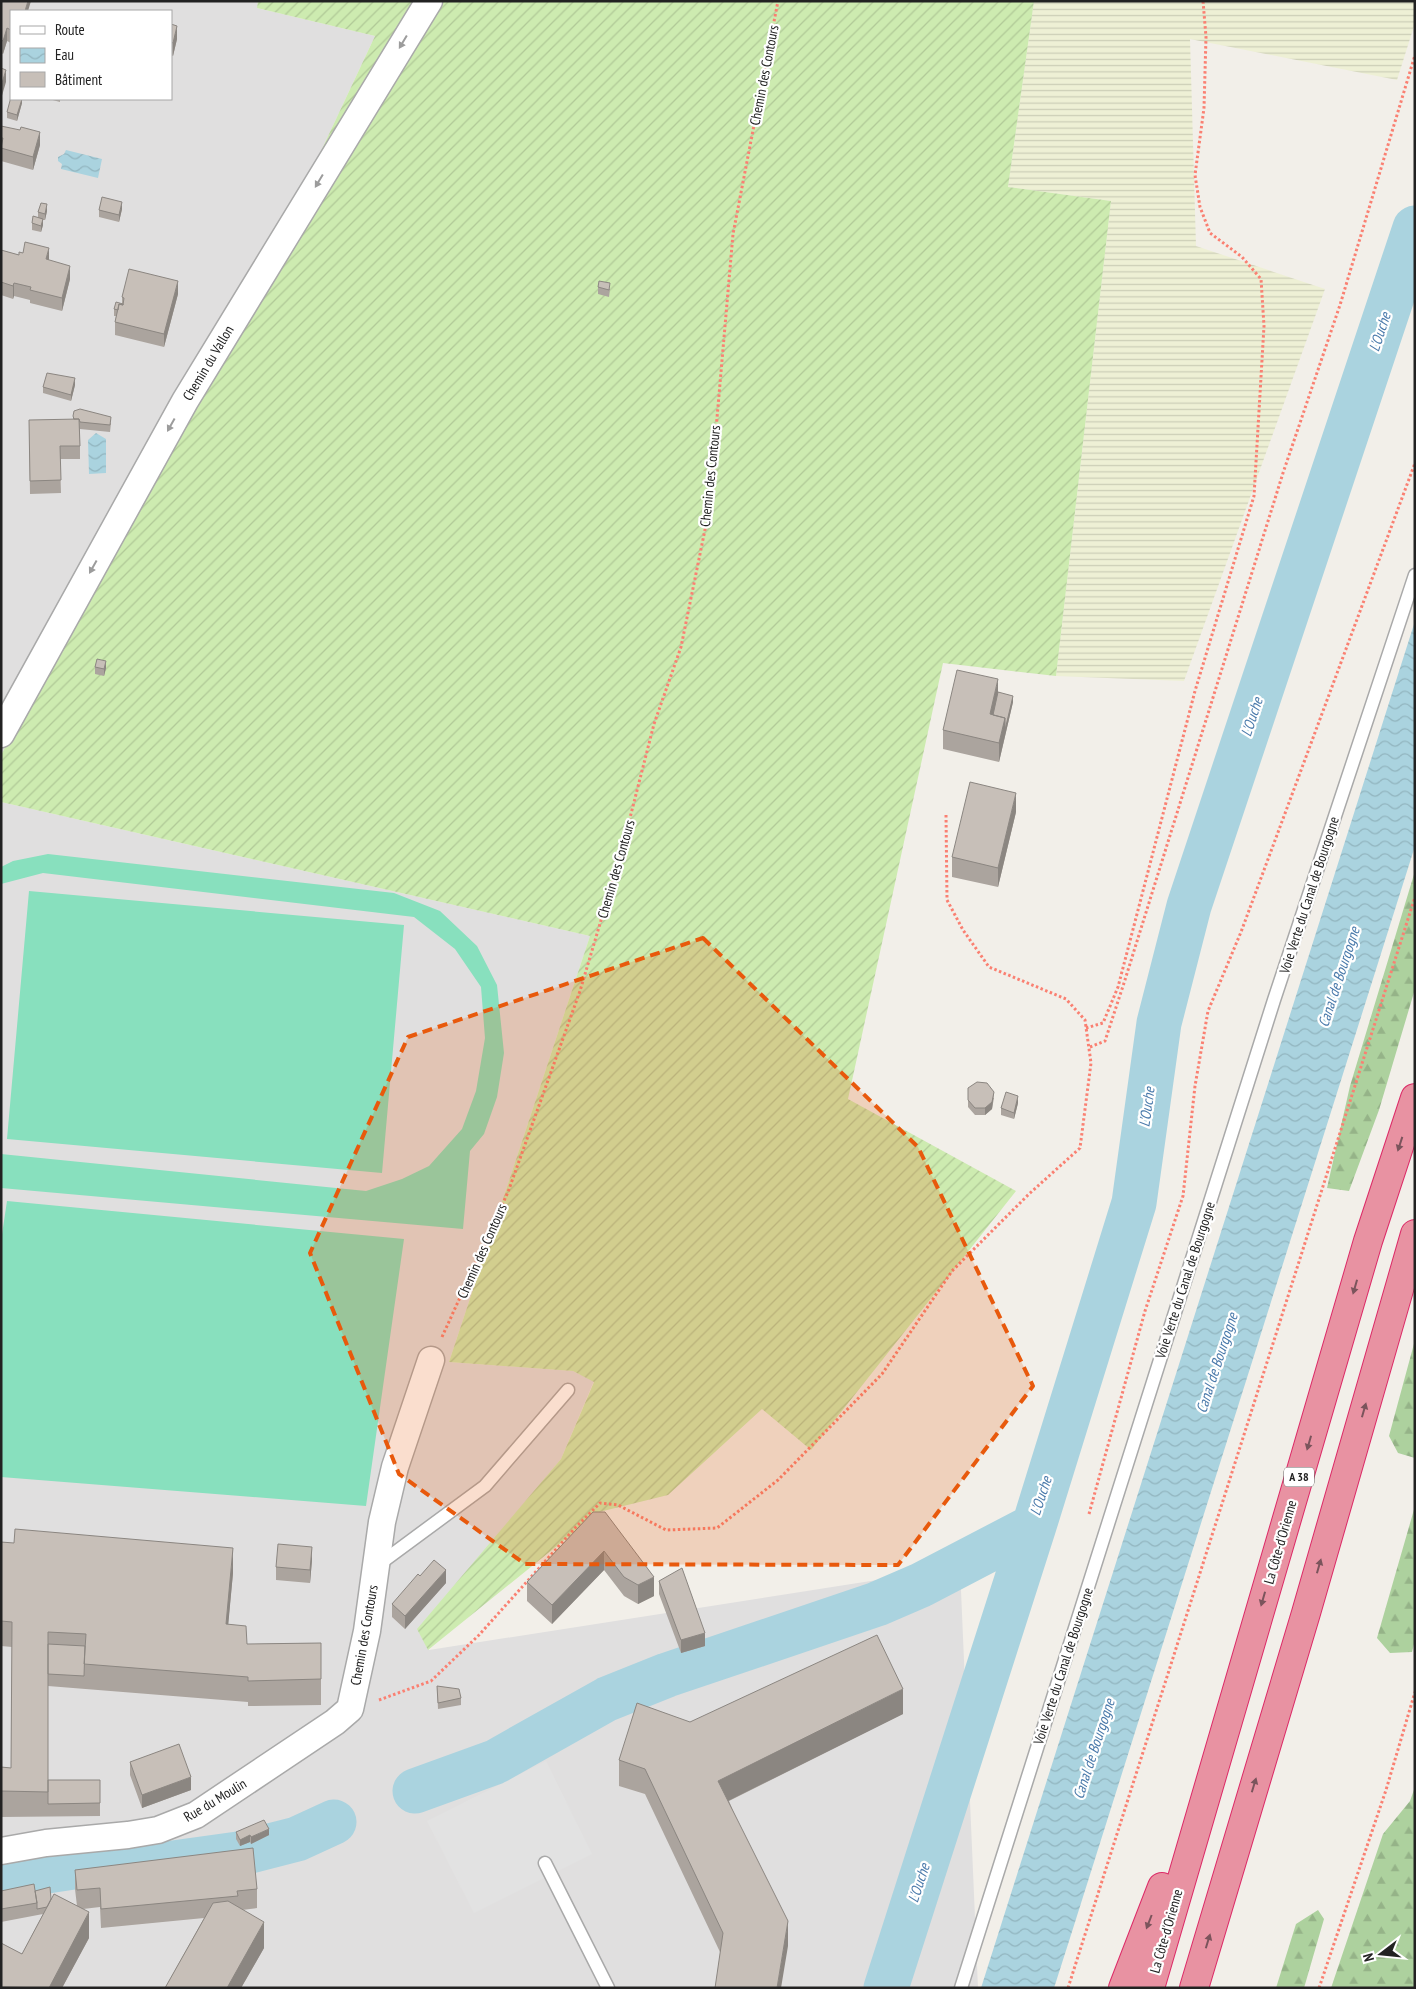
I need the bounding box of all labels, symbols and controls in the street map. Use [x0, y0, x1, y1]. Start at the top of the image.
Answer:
legend [10, 10, 172, 100]
text: Route [55, 20, 85, 39]
street label: Chemin des Contours [745, 23, 783, 127]
one-way arrow [399, 36, 408, 49]
text: Eau [55, 45, 74, 64]
text: Bâtiment [55, 70, 102, 89]
one-way arrow [314, 175, 323, 188]
water label: L'Ouche [1364, 309, 1395, 354]
street label: Chemin du Vallon [178, 322, 238, 404]
one-way arrow [167, 418, 176, 432]
street label: Chemin des Contours [696, 424, 724, 528]
one-way arrow [89, 560, 97, 575]
water label: L'Ouche [1236, 694, 1267, 739]
street label: Voie Verte du Canal de Bourgogne [1276, 814, 1342, 976]
street label: Chemin des Contours [593, 817, 639, 920]
water label: Canal de Bourgogne [1314, 925, 1364, 1029]
water label: L'Ouche [1134, 1085, 1159, 1128]
one-way arrow [1395, 1137, 1403, 1152]
street label: Voie Verte du Canal de Bourgogne [1152, 1199, 1218, 1361]
street label: Chemin des Contours [453, 1201, 511, 1301]
one-way arrow [1350, 1280, 1358, 1295]
water label: Canal de Bourgogne [1192, 1311, 1242, 1415]
one-way arrow [1361, 1402, 1369, 1417]
one-way arrow [1304, 1436, 1312, 1451]
road number: A 38 [1284, 1468, 1314, 1486]
water label: L'Ouche [1025, 1473, 1056, 1518]
street label: La Côte-d'Orienne [1259, 1498, 1301, 1586]
one-way arrow [1316, 1558, 1324, 1573]
street label: Chemin des Contours [346, 1583, 382, 1687]
street label: Voie Verte du Canal de Bourgogne [1030, 1585, 1096, 1747]
one-way arrow [1258, 1592, 1266, 1607]
water label: Canal de Bourgogne [1069, 1697, 1119, 1801]
street label: Rue du Moulin [180, 1774, 250, 1826]
one-way arrow [1251, 1778, 1259, 1793]
water label: L'Ouche [903, 1860, 934, 1905]
street label: La Côte-d'Orienne [1145, 1887, 1187, 1975]
one-way arrow [1144, 1915, 1152, 1929]
north arrow [1356, 1929, 1406, 1979]
one-way arrow [1204, 1933, 1212, 1948]
text: N [1359, 1951, 1378, 1964]

